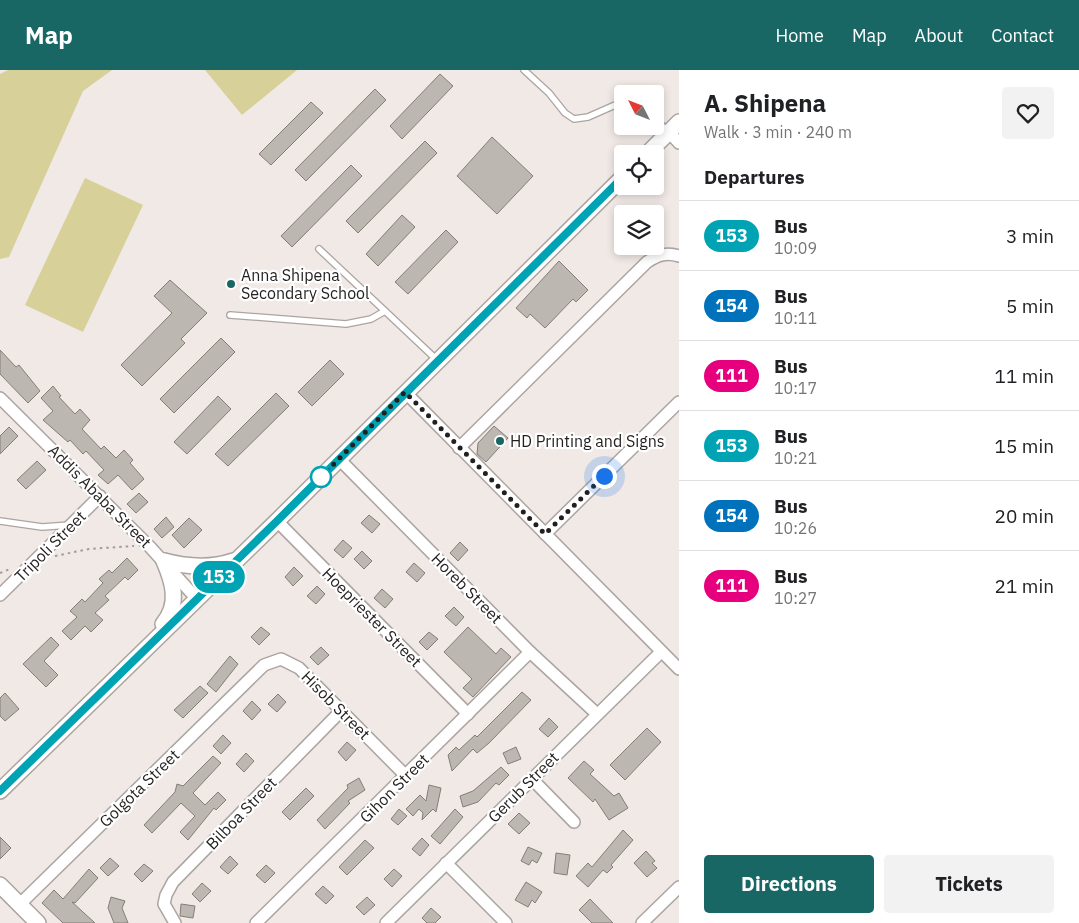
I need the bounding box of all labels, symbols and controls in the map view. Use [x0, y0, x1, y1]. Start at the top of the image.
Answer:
text: Map [25, 19, 73, 51]
text: Home [776, 24, 824, 47]
text: Map [852, 24, 887, 47]
text: About [915, 24, 963, 47]
text: Contact [991, 24, 1054, 47]
north arrow [614, 85, 664, 135]
map controls [614, 85, 664, 255]
text: A. Shipena [704, 87, 826, 119]
button: heart [1002, 87, 1054, 139]
text: Walk · 3 min · 240 m [704, 122, 852, 142]
button: locate [614, 145, 664, 195]
text: Departures [704, 165, 804, 189]
button: layers [614, 205, 664, 255]
text: Bus [774, 214, 808, 238]
text: 153 [715, 224, 748, 247]
text: 3 min [1006, 224, 1054, 248]
text: 10:09 [774, 238, 817, 258]
place label: Anna Shipena Secondary School [241, 265, 369, 303]
marker: Anna Shipena Secondary School [225, 278, 237, 290]
text: Bus [774, 284, 808, 308]
text: 154 [715, 294, 748, 317]
text: 5 min [1006, 294, 1054, 318]
text: 10:11 [774, 308, 817, 328]
text: Bus [774, 354, 808, 378]
text: 111 [715, 364, 748, 387]
text: 11 min [995, 364, 1054, 388]
text: 10:17 [774, 378, 817, 398]
text: Bus [774, 424, 808, 448]
place label: HD Printing and Signs [510, 431, 665, 451]
text: 153 [715, 434, 748, 457]
text: 15 min [995, 434, 1054, 458]
marker: HD Printing and Signs [494, 435, 506, 447]
street label: Addis Ababa Street [44, 440, 156, 552]
text: 10:21 [774, 448, 817, 468]
your location [592, 464, 617, 489]
unlabelled marker [310, 466, 332, 488]
text: Bus [774, 494, 808, 518]
text: 154 [715, 504, 748, 527]
text: 20 min [995, 504, 1054, 528]
street label: Tripoli Street [10, 506, 90, 586]
text: 10:26 [774, 518, 817, 538]
street label: Horeb Street [427, 548, 507, 628]
line badge: 153 [190, 561, 248, 593]
street label: Hoepriester Street [318, 563, 426, 671]
text: Bus [774, 564, 808, 588]
text: 153 [203, 565, 235, 588]
text: 111 [715, 574, 748, 597]
text: 21 min [995, 574, 1054, 598]
text: 10:27 [774, 588, 817, 608]
street label: Hisob Street [297, 666, 375, 744]
street label: Golgota Street [95, 745, 183, 831]
street label: Gerub Street [483, 747, 563, 827]
street label: Gihon Street [355, 749, 433, 827]
street label: Bilboa Street [201, 773, 281, 853]
button: Directions [704, 855, 874, 913]
button: Tickets [884, 855, 1054, 913]

